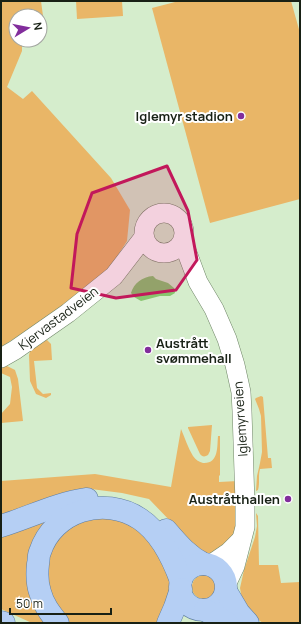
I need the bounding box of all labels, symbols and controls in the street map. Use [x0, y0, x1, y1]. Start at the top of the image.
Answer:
north arrow [8, 8, 48, 48]
text: N [30, 21, 46, 31]
place label: Iglemyr stadion [136, 107, 233, 125]
marker: Iglemyr stadion [236, 111, 246, 121]
street label: Kjervastadveien [14, 282, 102, 354]
place label: Austrått svømmehall [156, 334, 232, 367]
marker: Austrått svømmehall [143, 345, 153, 355]
street label: Iglemyrveien [228, 381, 252, 457]
place label: Austråtthallen [189, 490, 280, 508]
marker: Austråtthallen [283, 494, 293, 504]
scale bar [10, 590, 111, 616]
text: 50 m [16, 595, 43, 612]

